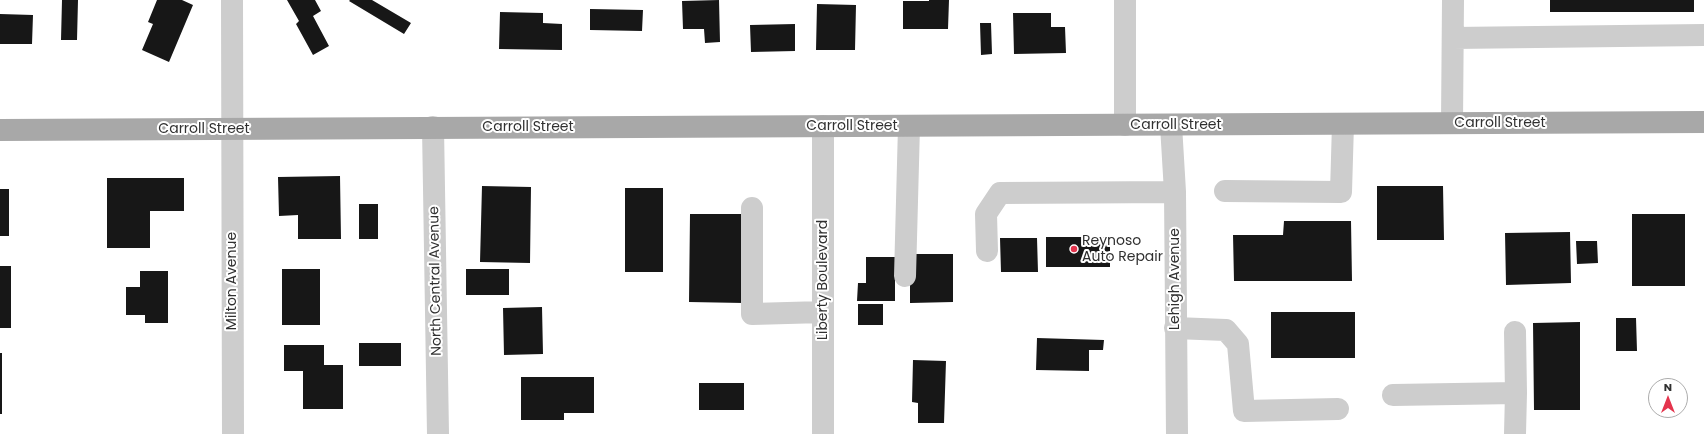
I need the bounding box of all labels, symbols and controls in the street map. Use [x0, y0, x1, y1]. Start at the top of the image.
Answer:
street label: Carroll Street [1454, 115, 1546, 131]
street label: Carroll Street [1130, 117, 1222, 133]
street label: Carroll Street [806, 118, 898, 134]
street label: Carroll Street [482, 119, 574, 135]
street label: Carroll Street [158, 121, 250, 137]
street label: North Central Avenue [426, 206, 446, 356]
street label: Liberty Boulevard [815, 220, 831, 340]
street label: Lehigh Avenue [1167, 228, 1183, 330]
street label: Milton Avenue [224, 232, 240, 330]
place label: Reynoso Auto Repair [1082, 233, 1163, 266]
marker: Reynoso Auto Repair [1069, 244, 1079, 254]
north arrow [1648, 378, 1688, 418]
text: N [1664, 379, 1672, 395]

